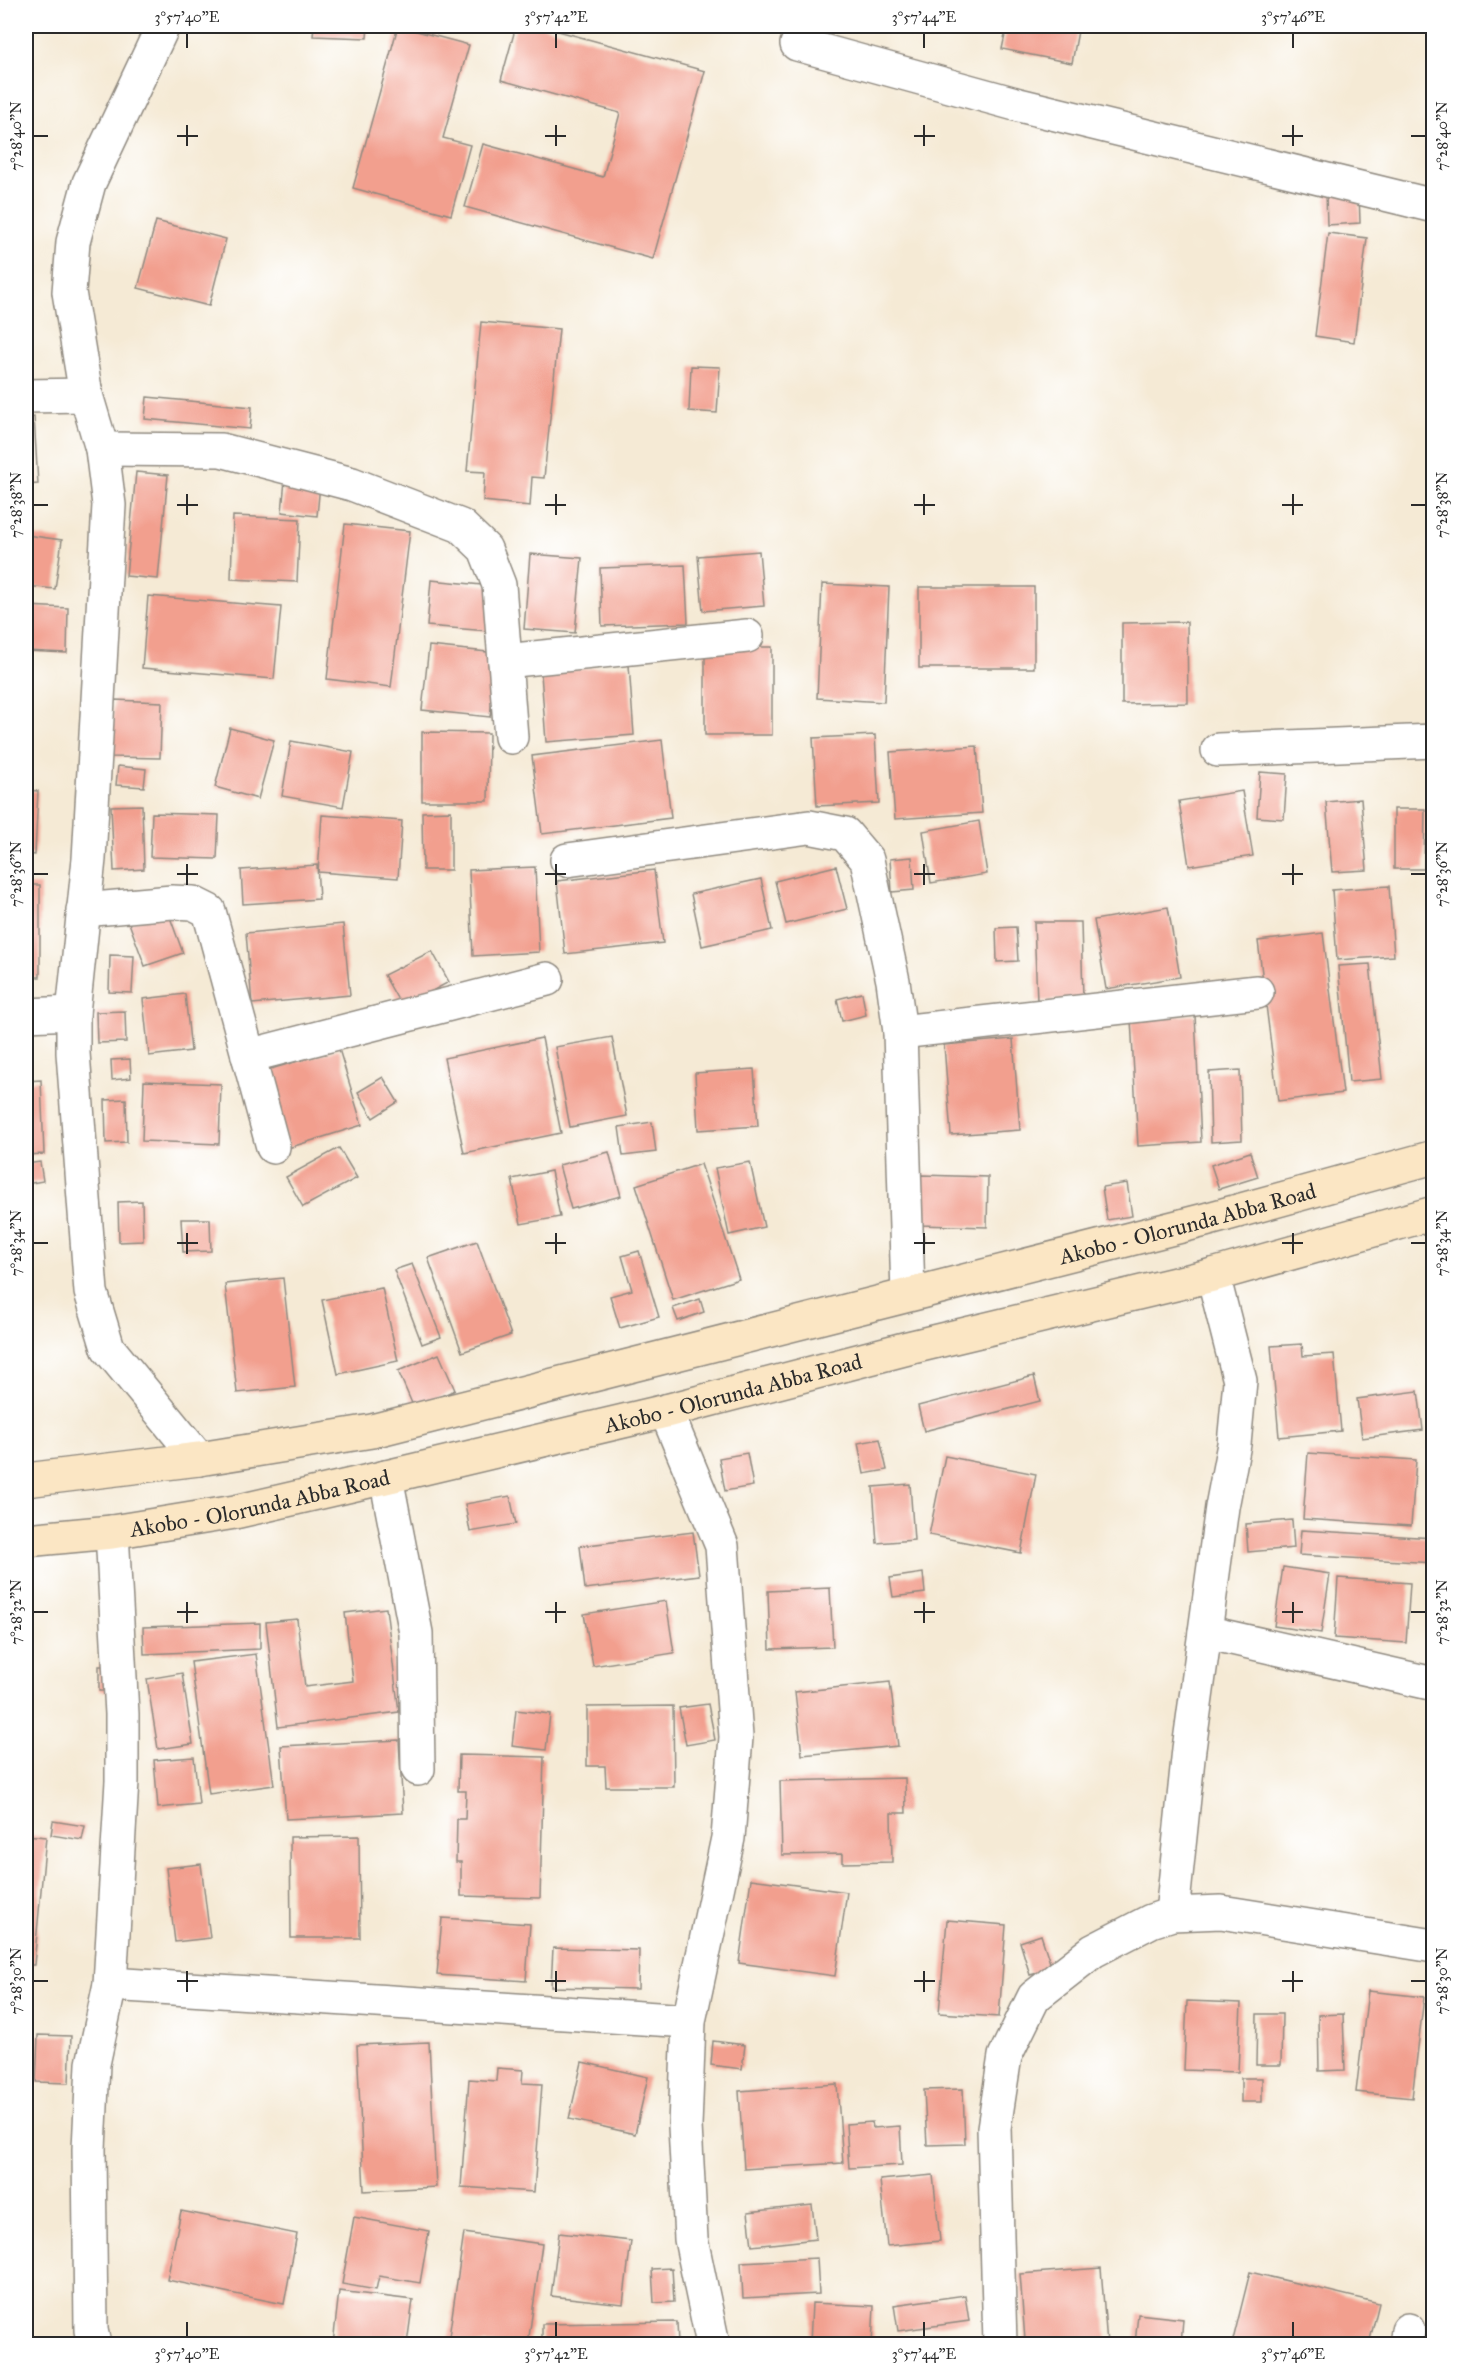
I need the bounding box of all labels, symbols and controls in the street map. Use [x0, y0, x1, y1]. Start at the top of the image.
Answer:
text: 3°57'40"E [155, 8, 220, 26]
text: 3°57'42"E [524, 8, 588, 26]
text: 3°57'44"E [892, 8, 957, 26]
text: 3°57'46"E [1261, 8, 1325, 26]
text: 7°28'40"N [7, 101, 25, 171]
text: 7°28'40"N [1433, 101, 1451, 171]
text: 7°28'38"N [7, 472, 25, 538]
text: 7°28'38"N [1433, 472, 1451, 538]
text: 7°28'36"N [7, 841, 25, 907]
text: 7°28'36"N [1433, 841, 1451, 907]
street label: Akobo - Olorunda Abba Road [1055, 1177, 1319, 1271]
text: 7°28'34"N [7, 1209, 25, 1276]
text: 7°28'34"N [1433, 1209, 1451, 1276]
street label: Akobo - Olorunda Abba Road [601, 1348, 865, 1439]
street label: Akobo - Olorunda Abba Road [127, 1464, 392, 1543]
text: 7°28'32"N [7, 1579, 25, 1645]
text: 7°28'32"N [1433, 1579, 1451, 1645]
text: 7°28'30"N [7, 1947, 25, 2014]
text: 7°28'30"N [1433, 1947, 1451, 2014]
text: 3°57'40"E [155, 2345, 220, 2363]
text: 3°57'42"E [524, 2345, 588, 2363]
text: 3°57'44"E [892, 2345, 957, 2363]
text: 3°57'46"E [1261, 2345, 1325, 2363]

